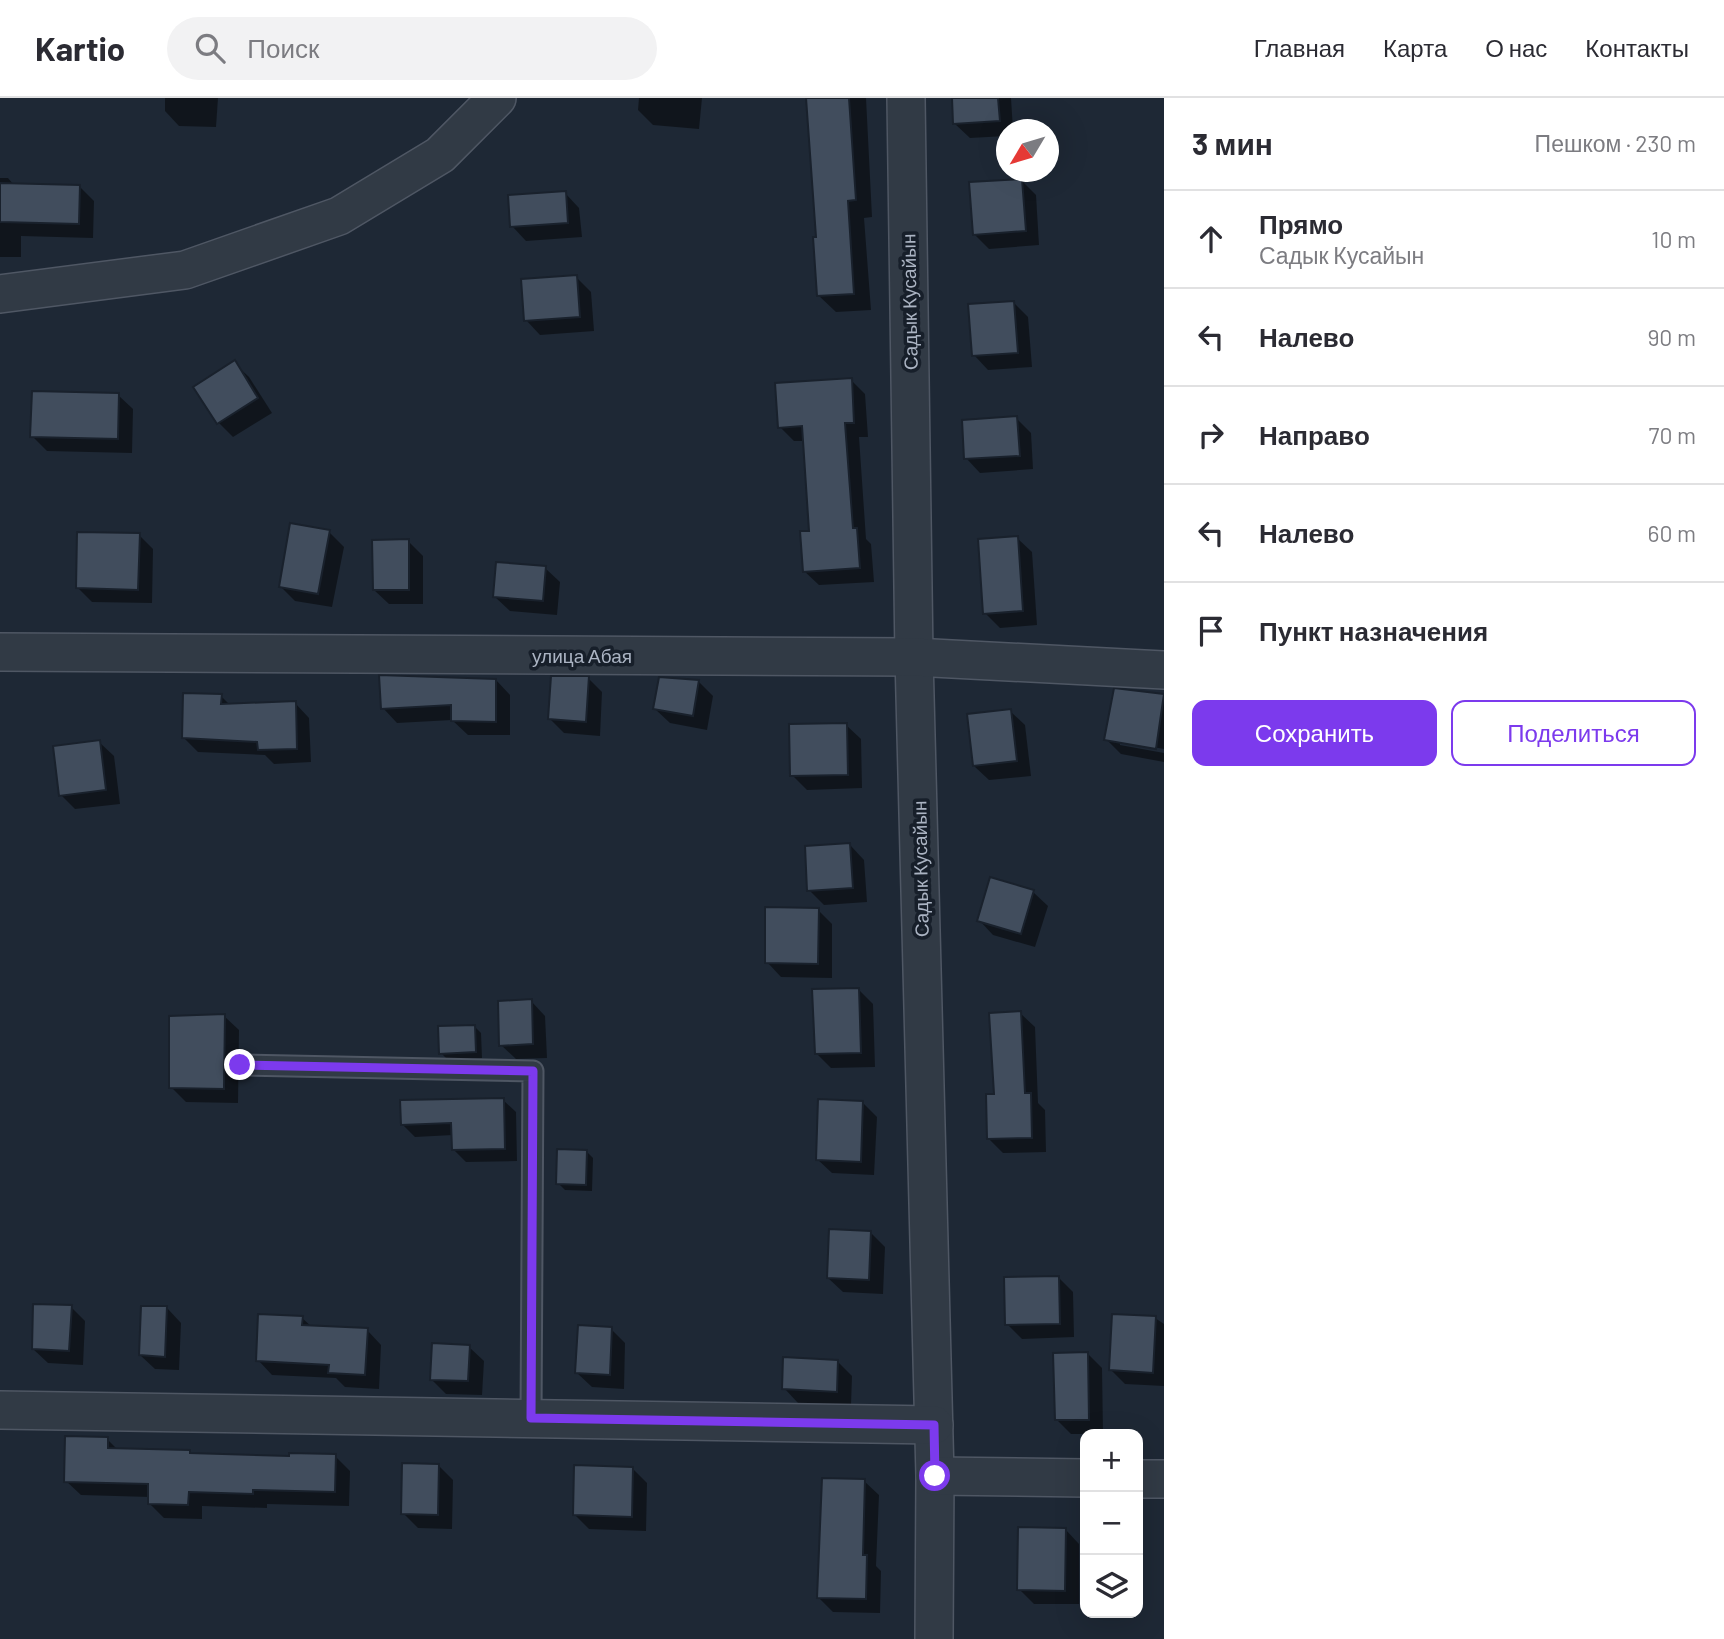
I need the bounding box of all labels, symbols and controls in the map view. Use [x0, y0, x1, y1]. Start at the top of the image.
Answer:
search box [167, 17, 657, 80]
text: Kartio [35, 28, 125, 68]
icon: search [191, 29, 229, 67]
text: Поиск [247, 32, 319, 63]
text: Главная [1254, 33, 1345, 62]
text: Карта [1383, 33, 1447, 62]
text: О нас [1485, 33, 1547, 62]
text: Контакты [1585, 33, 1689, 62]
north arrow [996, 119, 1059, 182]
text: 3 мин [1192, 125, 1273, 161]
text: Пешком · 230 m [1535, 129, 1696, 157]
text: Прямо [1259, 208, 1343, 239]
icon: ahead [1192, 220, 1230, 258]
text: 10 m [1651, 225, 1696, 253]
street label: Садык Кусайын [896, 234, 922, 370]
text: Садык Кусайын [1259, 241, 1424, 269]
icon: left [1192, 318, 1230, 356]
text: Налево [1259, 321, 1354, 352]
text: 90 m [1647, 323, 1696, 351]
icon: right [1192, 416, 1230, 454]
text: Направо [1259, 419, 1370, 450]
text: 70 m [1649, 421, 1696, 449]
icon: left [1192, 514, 1230, 552]
text: Налево [1259, 517, 1354, 548]
text: 60 m [1648, 519, 1696, 547]
icon: arrive [1192, 612, 1230, 650]
text: Пункт назначения [1259, 615, 1488, 646]
street label: улица Абая [532, 644, 632, 667]
button: Сохранить [1192, 700, 1437, 766]
button: Поделиться [1451, 700, 1696, 766]
street label: Садык Кусайын [907, 801, 933, 937]
route end [224, 1049, 255, 1080]
map controls [1080, 1429, 1143, 1618]
button: + [1080, 1429, 1143, 1492]
route start [919, 1460, 950, 1491]
button: − [1080, 1492, 1143, 1555]
button: layers [1080, 1555, 1143, 1618]

